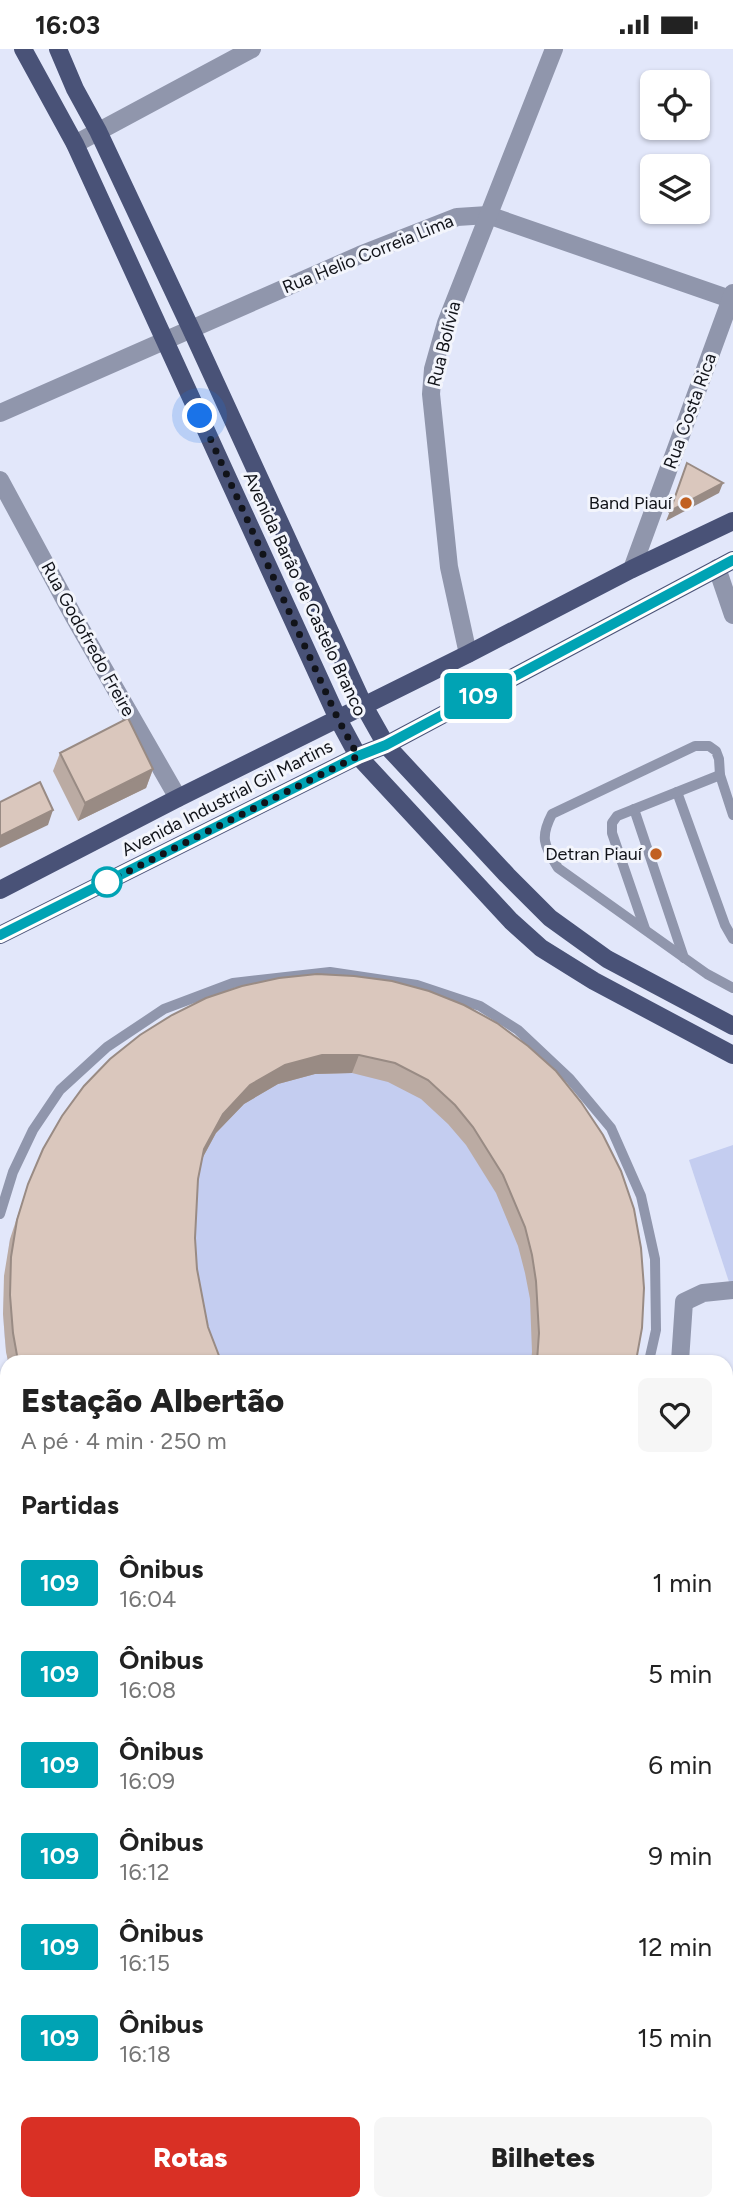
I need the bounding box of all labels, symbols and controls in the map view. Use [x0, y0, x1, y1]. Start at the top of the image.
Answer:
text: 16:03 [35, 9, 100, 41]
map controls [640, 70, 710, 224]
button: locate [640, 70, 710, 140]
button: layers [640, 154, 710, 224]
street label: Rua Helio Correia Lima [279, 210, 457, 298]
street label: Rua Bolívia [423, 299, 465, 389]
street label: Rua Costa Rica [659, 350, 721, 472]
your location [182, 398, 217, 433]
street label: Avenida Barão de Castelo Branco [239, 468, 371, 720]
place label: Band Piauí [589, 492, 673, 514]
marker: Band Piauí [678, 495, 694, 511]
street label: Rua Godofredo Freire [36, 558, 140, 720]
line badge: 109 [438, 673, 518, 719]
text: 109 [458, 681, 498, 710]
street label: Avenida Industrial Gil Martins [118, 735, 336, 861]
place label: Detran Piauí [545, 843, 643, 865]
marker: Detran Piauí [648, 846, 664, 862]
unlabelled marker [92, 867, 122, 897]
button: heart [638, 1378, 712, 1452]
text: Estação Albertão [21, 1381, 284, 1420]
text: A pé · 4 min · 250 m [21, 1427, 227, 1455]
text: Partidas [21, 1489, 119, 1521]
text: Ônibus [119, 1553, 203, 1585]
text: 1 min [652, 1567, 712, 1599]
text: 109 [40, 1568, 79, 1597]
text: 16:04 [119, 1585, 176, 1613]
text: Ônibus [119, 1644, 203, 1676]
text: 5 min [648, 1658, 712, 1690]
text: 109 [40, 1659, 79, 1688]
text: 16:08 [119, 1676, 176, 1704]
text: Ônibus [119, 1735, 203, 1767]
text: 6 min [648, 1749, 712, 1781]
text: 109 [40, 1750, 79, 1779]
text: 16:09 [119, 1767, 175, 1795]
text: Ônibus [119, 1826, 203, 1858]
text: 9 min [648, 1840, 712, 1872]
text: 109 [40, 1841, 79, 1870]
text: 16:12 [119, 1858, 170, 1886]
text: Ônibus [119, 1917, 203, 1949]
text: 12 min [638, 1931, 712, 1963]
text: 109 [40, 1932, 79, 1961]
text: 16:15 [119, 1949, 170, 1977]
text: Ônibus [119, 2008, 203, 2040]
text: 15 min [637, 2022, 712, 2054]
text: 109 [40, 2023, 79, 2052]
text: 16:18 [119, 2040, 171, 2068]
button: Rotas [21, 2117, 360, 2197]
button: Bilhetes [374, 2117, 712, 2197]

